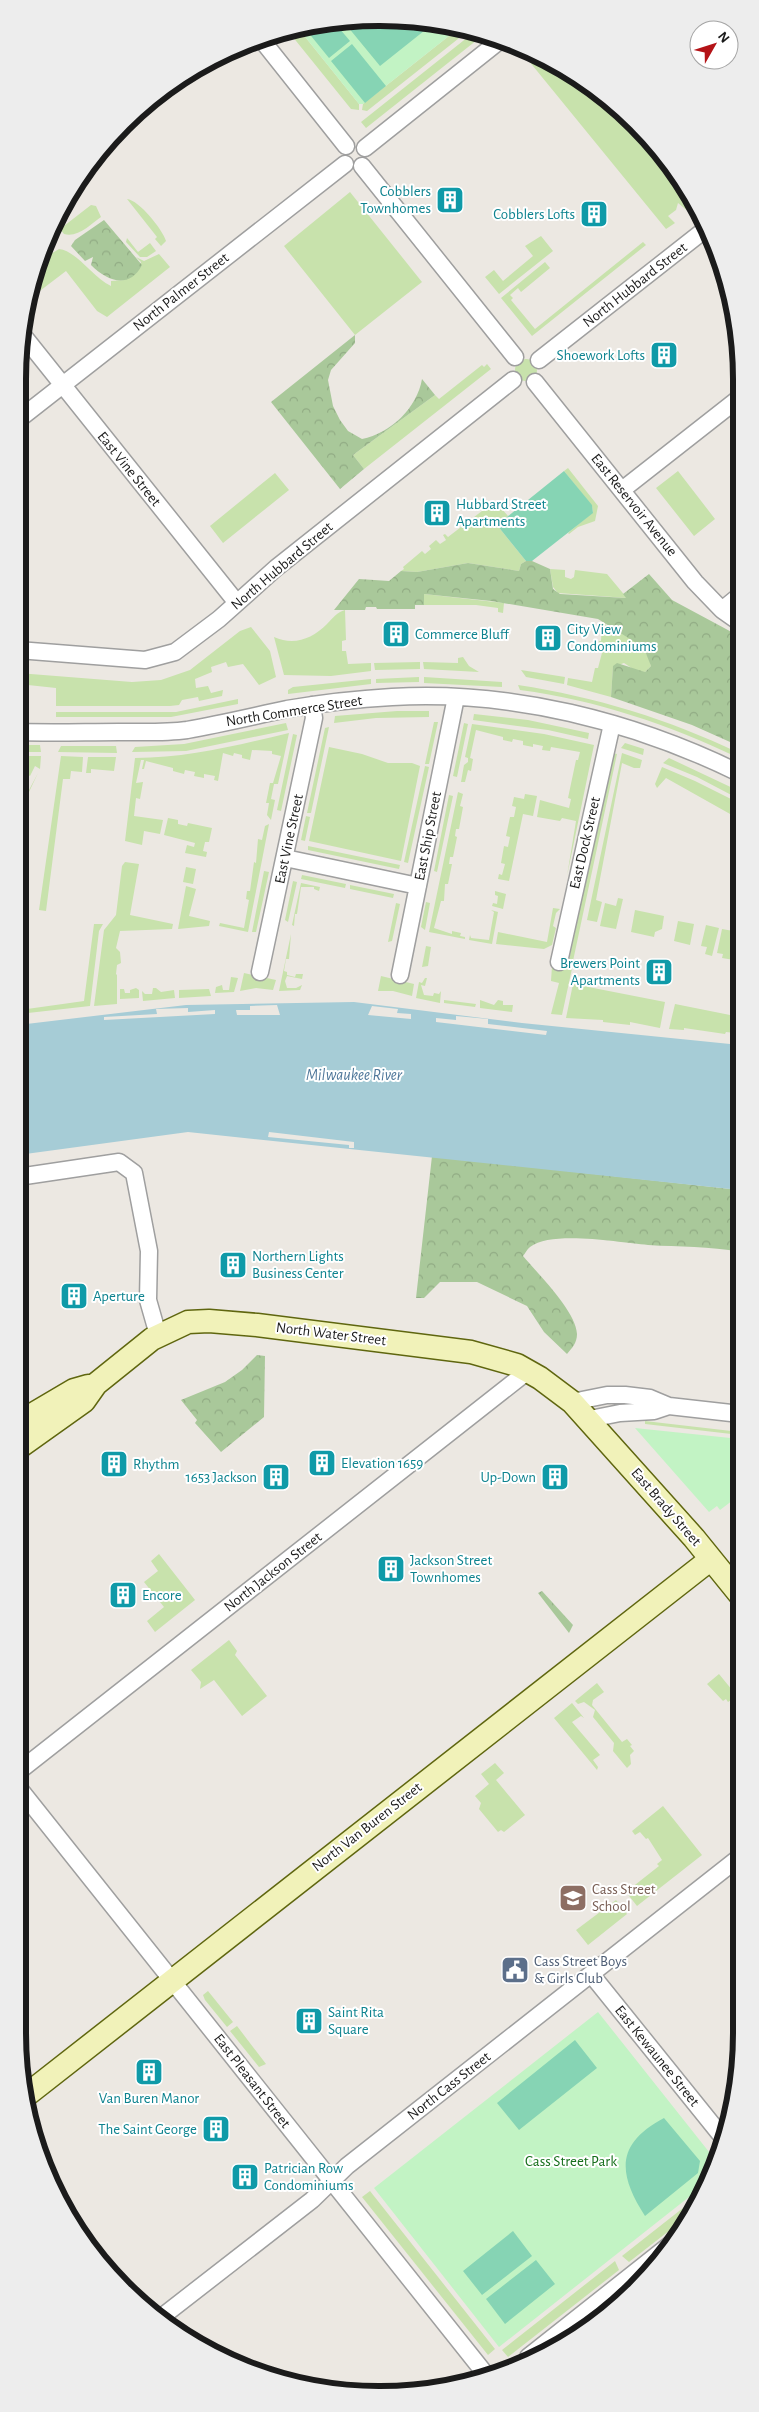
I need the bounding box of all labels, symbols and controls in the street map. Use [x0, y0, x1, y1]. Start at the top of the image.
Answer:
north arrow [689, 20, 739, 70]
text: N [715, 29, 732, 46]
place label: Cobblers Townhomes [360, 184, 431, 216]
building icon: Cobblers Townhomes [435, 185, 465, 215]
building icon: Cobblers Lofts [579, 199, 609, 229]
place label: Cobblers Lofts [493, 207, 575, 222]
street label: North Hubbard Street [580, 240, 690, 330]
street label: North Palmer Street [130, 250, 232, 334]
building icon: Shoework Lofts [649, 340, 679, 370]
place label: Shoework Lofts [557, 348, 645, 363]
street label: East Vine Street [94, 429, 164, 509]
street label: East Reservoir Avenue [588, 451, 680, 559]
place label: Hubbard Street Apartments [456, 497, 547, 529]
building icon: Hubbard Street Apartments [422, 498, 452, 528]
street label: North Hubbard Street [228, 519, 336, 613]
building icon: Commerce Bluff [381, 619, 411, 649]
place label: City View Condominiums [567, 622, 657, 654]
building icon: City View Condominiums [533, 623, 563, 653]
place label: Commerce Bluff [415, 627, 510, 642]
street label: North Commerce Street [225, 693, 363, 729]
street label: East Ship Street [412, 790, 444, 882]
street label: East Vine Street [272, 793, 306, 885]
street label: East Dock Street [567, 795, 603, 891]
place label: Brewers Point Apartments [560, 956, 640, 988]
building icon: Brewers Point Apartments [644, 957, 674, 987]
water label: Milwaukee River [306, 1067, 403, 1083]
place label: Northern Lights Business Center [252, 1249, 344, 1281]
building icon: Northern Lights Business Center [218, 1250, 248, 1280]
building icon: Aperture [59, 1281, 89, 1311]
place label: Aperture [93, 1289, 145, 1304]
street label: North Water Street [275, 1320, 387, 1348]
building icon: Elevation 1659 [307, 1448, 337, 1478]
building icon: Rhythm [99, 1449, 129, 1479]
place label: Elevation 1659 [341, 1456, 423, 1471]
place label: Rhythm [133, 1457, 180, 1472]
building icon: 1653 Jackson [261, 1462, 291, 1492]
building icon: Up-Down [540, 1462, 570, 1492]
street label: East Brady Street [628, 1465, 704, 1549]
place label: 1653 Jackson [185, 1470, 257, 1485]
place label: Up-Down [480, 1470, 536, 1485]
street label: North Jackson Street [221, 1529, 325, 1615]
place label: Jackson Street Townhomes [410, 1553, 492, 1585]
building icon: Jackson Street Townhomes [376, 1554, 406, 1584]
building icon: Encore [108, 1580, 138, 1610]
place label: Encore [142, 1588, 182, 1603]
street label: North Van Buren Street [309, 1780, 425, 1874]
place label: Cass Street School [592, 1882, 656, 1914]
school or university icon: Cass Street School [558, 1883, 588, 1913]
place label: Cass Street Boys & Girls Club [534, 1954, 627, 1986]
public building icon: Cass Street Boys & Girls Club [500, 1955, 530, 1985]
street label: East Kewaunee Street [612, 2003, 702, 2109]
place label: Saint Rita Square [328, 2005, 384, 2037]
building icon: Saint Rita Square [294, 2006, 324, 2036]
street label: East Pleasant Street [211, 2031, 293, 2131]
street label: North Cass Street [405, 2049, 493, 2123]
building icon: Van Buren Manor [134, 2057, 164, 2087]
place label: Van Buren Manor [99, 2091, 199, 2106]
building icon: The Saint George [201, 2114, 231, 2144]
place label: The Saint George [98, 2122, 197, 2137]
park label: Cass Street Park [525, 2154, 617, 2169]
place label: Patrician Row Condominiums [264, 2161, 354, 2193]
building icon: Patrician Row Condominiums [230, 2162, 260, 2192]

